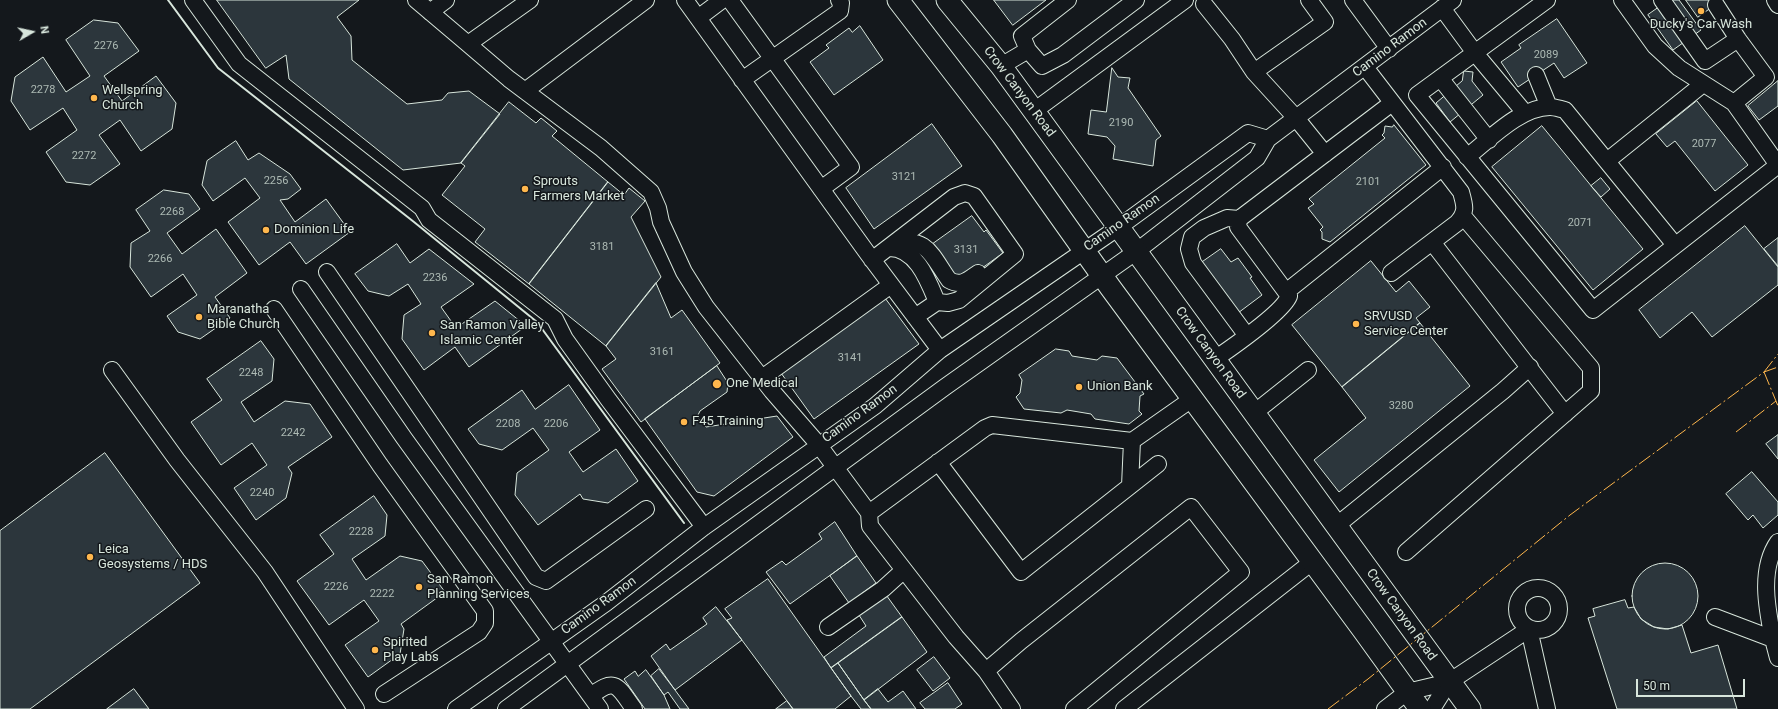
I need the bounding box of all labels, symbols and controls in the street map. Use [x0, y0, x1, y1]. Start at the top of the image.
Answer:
marker: Ducky's Car Wash [1696, 6, 1706, 16]
north arrow [12, 12, 52, 52]
street label: Camino Ramon [1350, 15, 1430, 81]
place label: Ducky's Car Wash [1650, 17, 1752, 33]
text: N [37, 25, 51, 35]
house number: 2276 [94, 39, 118, 53]
street label: Crow Canyon Road [980, 44, 1058, 140]
house number: 2089 [1534, 48, 1558, 62]
house number: 2278 [31, 83, 55, 97]
place label: Wellspring Church [102, 83, 163, 114]
marker: Wellspring Church [89, 93, 99, 103]
house number: 2190 [1109, 116, 1133, 130]
house number: 2077 [1692, 137, 1716, 151]
house number: 2272 [72, 149, 96, 163]
house number: 3121 [892, 170, 916, 184]
house number: 2256 [264, 174, 288, 188]
place label: Sprouts Farmers Market [533, 174, 625, 205]
house number: 2101 [1356, 175, 1380, 189]
marker: Sprouts Farmers Market [520, 184, 530, 194]
street label: Camino Ramon [1081, 191, 1163, 255]
house number: 2268 [160, 205, 184, 219]
house number: 2071 [1568, 216, 1592, 230]
place label: Dominion Life [274, 222, 354, 238]
marker: Dominion Life [261, 225, 271, 235]
house number: 3181 [590, 240, 614, 254]
house number: 3131 [954, 243, 978, 257]
house number: 2266 [148, 252, 172, 266]
house number: 2236 [423, 271, 447, 285]
place label: Maranatha Bible Church [207, 302, 280, 333]
street label: Crow Canyon Road [1171, 304, 1249, 402]
place label: SRVUSD Service Center [1364, 309, 1448, 340]
marker: Maranatha Bible Church [194, 312, 204, 322]
place label: San Ramon Valley Islamic Center [440, 318, 544, 349]
marker: SRVUSD Service Center [1351, 319, 1361, 329]
marker: San Ramon Valley Islamic Center [427, 328, 437, 338]
house number: 3161 [650, 345, 674, 359]
house number: 3141 [838, 351, 862, 365]
house number: 2248 [239, 366, 263, 380]
place label: One Medical [726, 376, 798, 392]
marker: One Medical [711, 378, 723, 390]
place label: Union Bank [1087, 379, 1153, 395]
street label: Camino Ramon [819, 382, 901, 446]
marker: Union Bank [1074, 382, 1084, 392]
house number: 3280 [1389, 399, 1413, 413]
place label: F45 Training [692, 414, 764, 430]
house number: 2208 [496, 417, 520, 431]
house number: 2206 [544, 417, 568, 431]
marker: F45 Training [679, 417, 689, 427]
house number: 2242 [281, 426, 305, 440]
house number: 2240 [250, 486, 274, 500]
house number: 2228 [349, 525, 373, 539]
place label: Leica Geosystems / HDS [98, 542, 207, 573]
marker: Leica Geosystems / HDS [85, 552, 95, 562]
street label: Crow Canyon Road [1362, 566, 1440, 664]
place label: San Ramon Planning Services [427, 572, 530, 603]
street label: Camino Ramon [558, 574, 640, 638]
house number: 2226 [324, 580, 348, 594]
marker: San Ramon Planning Services [414, 582, 424, 592]
house number: 2222 [370, 587, 394, 601]
place label: Spirited Play Labs [383, 635, 439, 666]
marker: Spirited Play Labs [370, 645, 380, 655]
scale bar [1638, 671, 1747, 697]
text: 50 m [1643, 679, 1670, 693]

